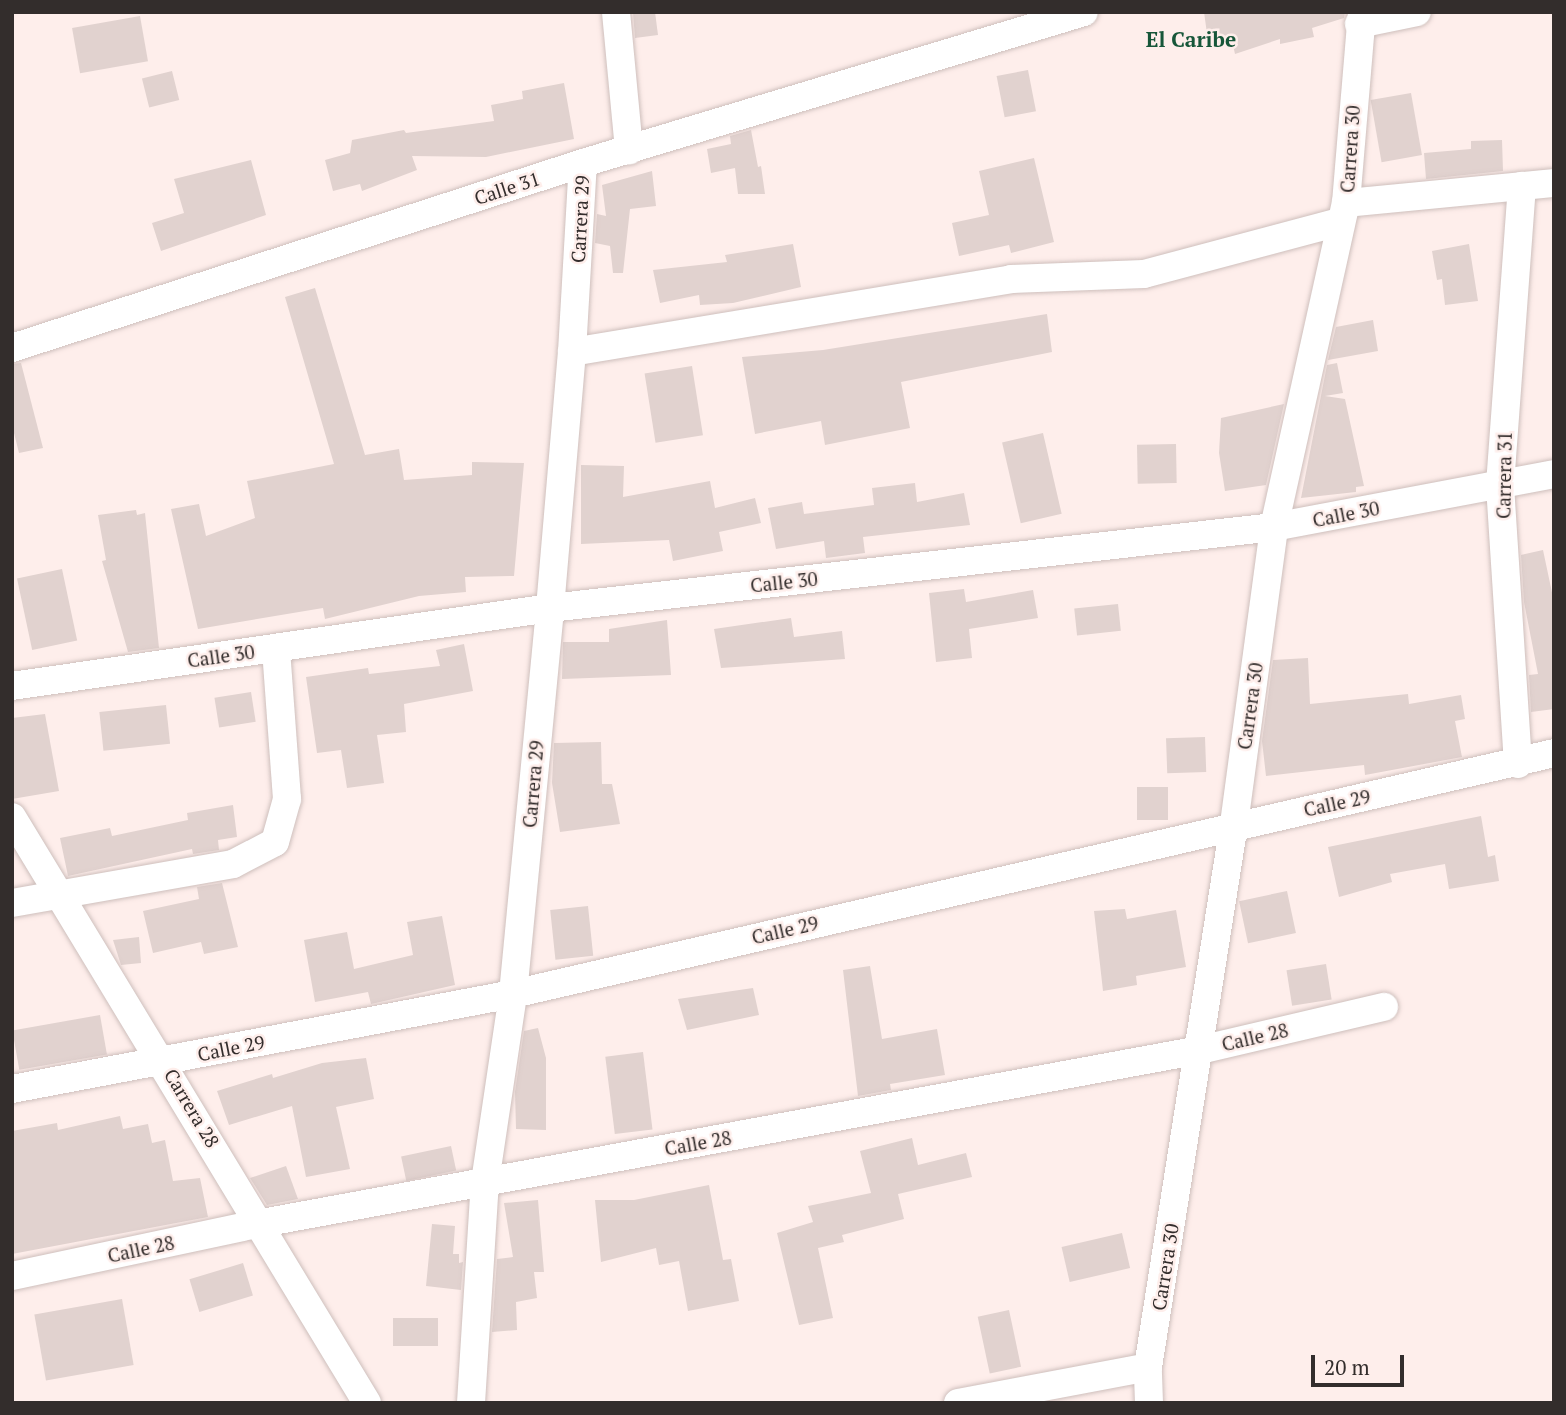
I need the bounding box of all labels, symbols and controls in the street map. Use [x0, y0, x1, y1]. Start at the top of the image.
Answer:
district label: El Caribe [1146, 26, 1236, 52]
street label: Carrera 30 [1336, 104, 1364, 194]
street label: Calle 31 [471, 167, 543, 209]
street label: Carrera 29 [566, 175, 594, 263]
street label: Carrera 31 [1492, 431, 1516, 519]
street label: Calle 30 [1311, 496, 1381, 532]
street label: Calle 30 [749, 567, 819, 597]
street label: Calle 30 [186, 640, 256, 672]
street label: Carrera 30 [1233, 661, 1267, 751]
street label: Carrera 29 [518, 739, 548, 829]
street label: Calle 29 [1302, 785, 1372, 821]
street label: Calle 29 [749, 911, 821, 949]
street label: Calle 28 [1219, 1018, 1291, 1056]
street label: Calle 29 [196, 1030, 266, 1066]
street label: Carrera 28 [160, 1065, 224, 1151]
street label: Calle 28 [663, 1126, 733, 1160]
street label: Carrera 30 [1147, 1222, 1183, 1312]
street label: Calle 28 [106, 1231, 176, 1267]
scale bar [1314, 1342, 1407, 1386]
text: 20 m [1324, 1353, 1370, 1381]

